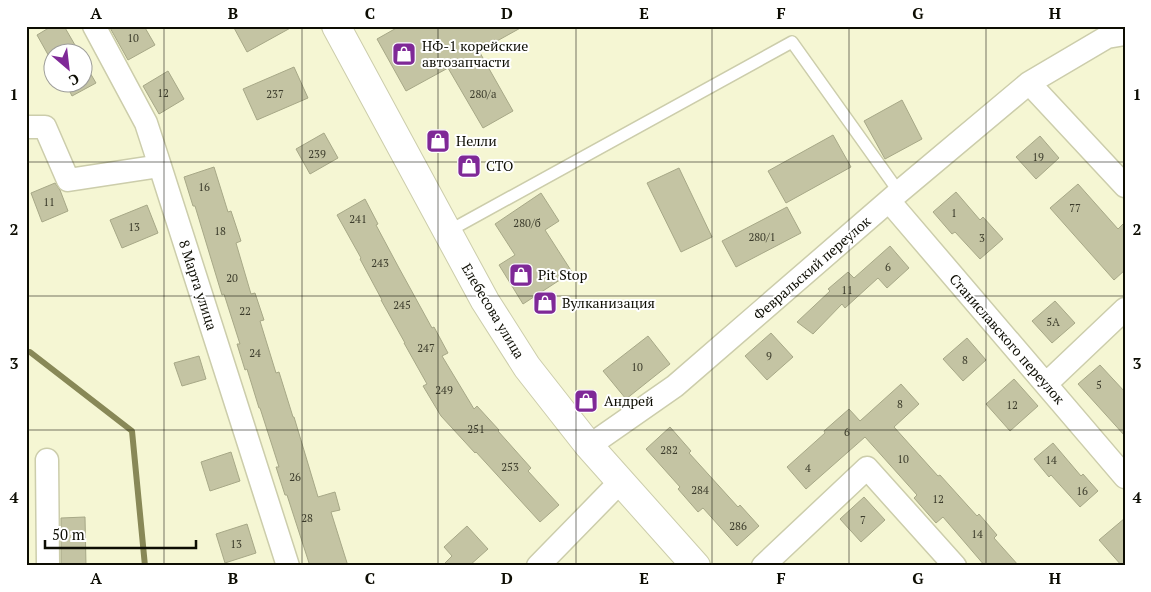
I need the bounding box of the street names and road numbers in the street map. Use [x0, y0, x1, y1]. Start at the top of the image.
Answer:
street label: Февральский переулок [749, 211, 875, 324]
street label: 8 Марта улица [175, 237, 222, 332]
street label: Елебесова улица [458, 260, 529, 362]
street label: Станиславского переулок [945, 269, 1070, 408]

